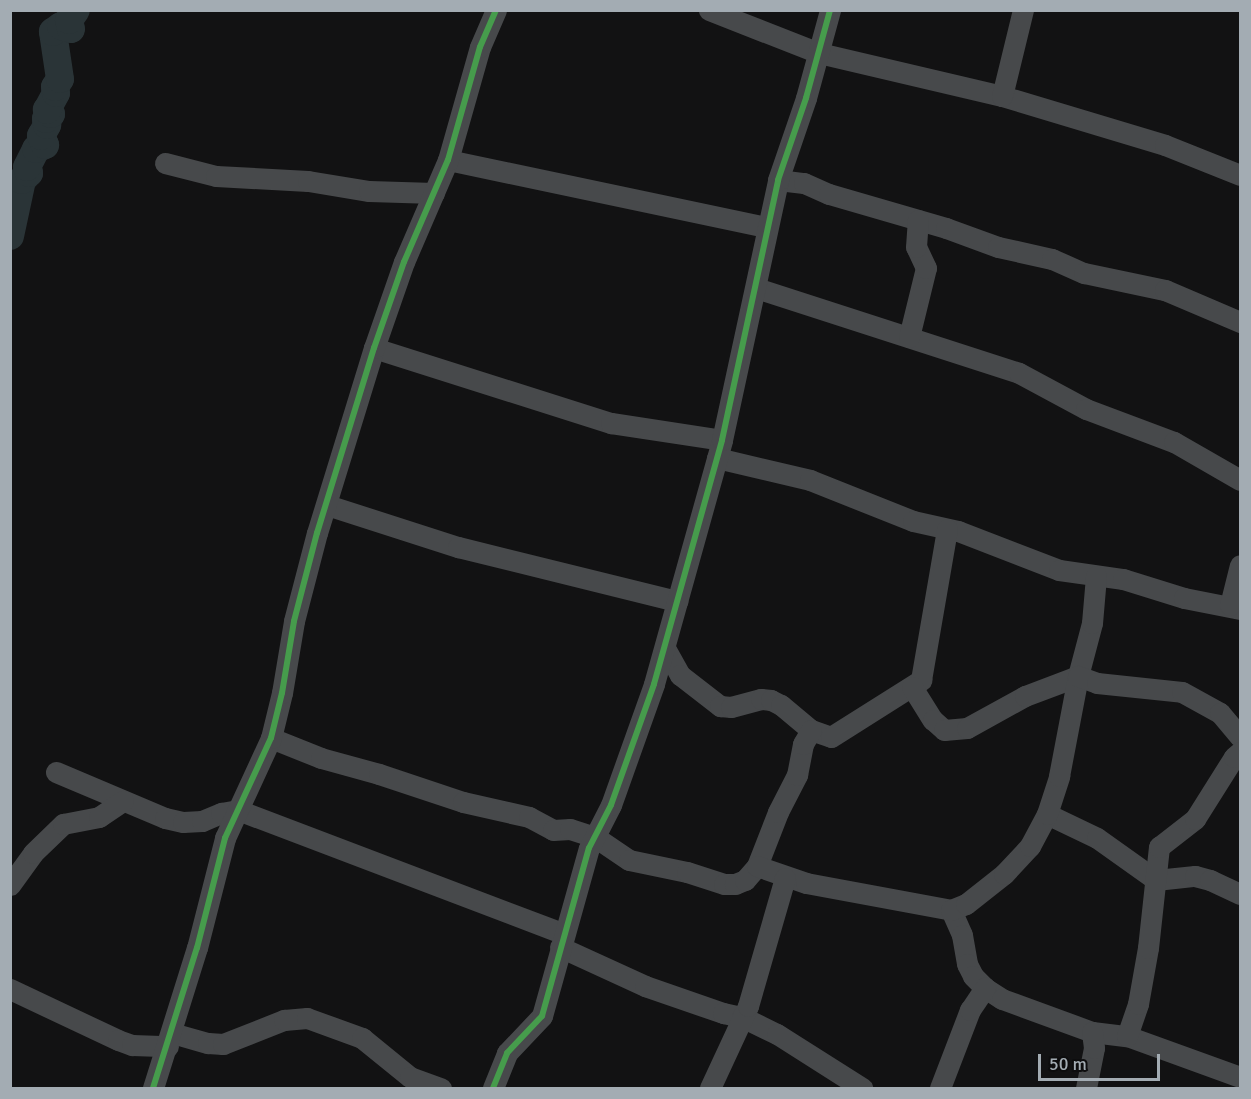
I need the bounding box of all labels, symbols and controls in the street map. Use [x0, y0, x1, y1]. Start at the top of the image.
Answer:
scale bar [1041, 1042, 1162, 1080]
text: 50 m [1049, 1053, 1087, 1075]

